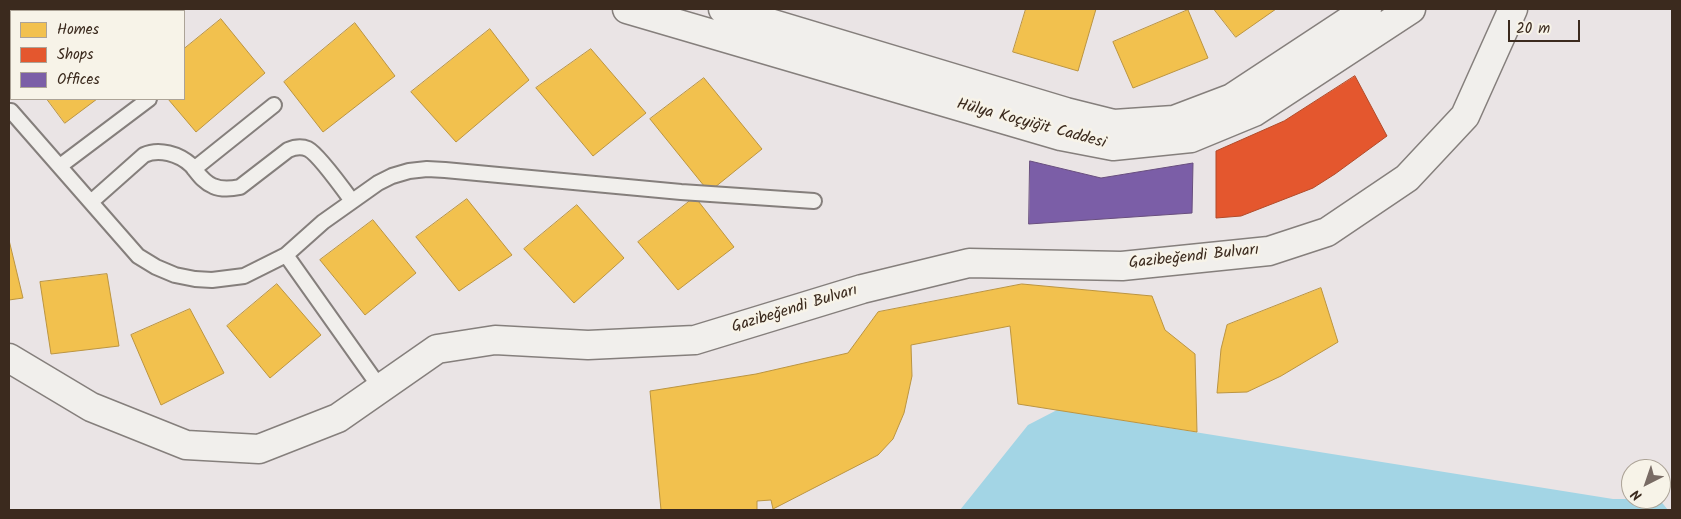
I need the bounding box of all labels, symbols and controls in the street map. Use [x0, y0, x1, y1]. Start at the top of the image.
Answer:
legend [10, 10, 185, 100]
scale bar [1511, 10, 1584, 42]
text: 20 m [1516, 17, 1550, 41]
text: Homes [57, 18, 99, 42]
text: Shops [57, 43, 93, 67]
text: Offices [57, 68, 100, 92]
street label: Hülya Koçyiğit Caddesi [954, 96, 1108, 154]
street label: Gazibeğendi Bulvarı [1128, 242, 1260, 274]
street label: Gazibeğendi Bulvarı [730, 282, 860, 338]
north arrow [1621, 459, 1671, 509]
text: N [1626, 483, 1647, 506]

